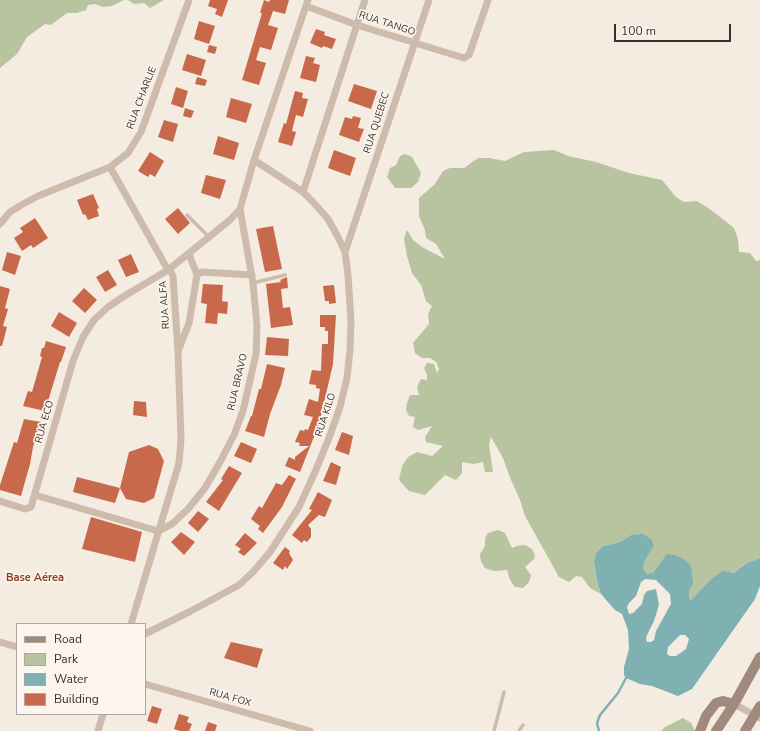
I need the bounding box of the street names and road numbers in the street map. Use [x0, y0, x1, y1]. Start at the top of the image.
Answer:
street label: RUA TANGO [357, 9, 417, 39]
street label: RUA CHARLIE [125, 65, 159, 131]
street label: RUA QUEBEC [361, 91, 393, 155]
street label: RUA ALFA [157, 280, 173, 330]
street label: RUA BRAVO [226, 352, 250, 412]
street label: RUA KILO [313, 392, 339, 438]
street label: RUA ECO [33, 399, 57, 445]
street label: RUA FOX [208, 686, 252, 710]

